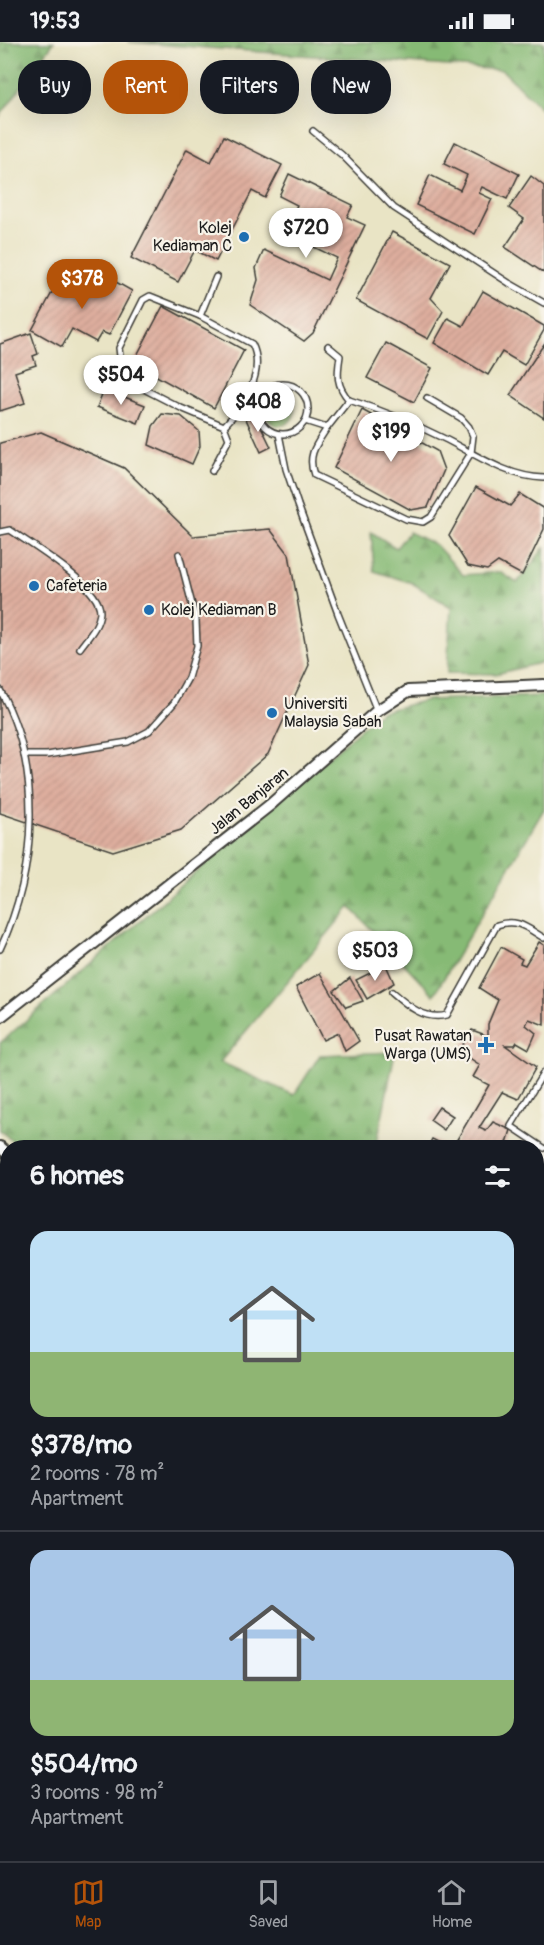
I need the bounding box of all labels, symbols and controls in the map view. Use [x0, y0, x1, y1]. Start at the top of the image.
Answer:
text: 19:53 [30, 7, 80, 35]
chip: Buy [18, 60, 91, 114]
chip: Rent [103, 60, 188, 114]
chip: Filters [200, 60, 299, 114]
chip: New [311, 60, 391, 114]
pin: $720 [270, 208, 342, 259]
text: $720 [283, 215, 329, 240]
place label: Kolej Kediaman C [153, 218, 232, 256]
marker: Kolej Kediaman C [237, 230, 251, 244]
pin: $378 [46, 259, 118, 310]
text: $378 [61, 266, 103, 291]
pin: $504 [85, 355, 157, 406]
text: $504 [98, 362, 144, 387]
pin: $408 [222, 382, 294, 433]
text: $408 [235, 389, 281, 414]
pin: $199 [355, 412, 427, 463]
text: $199 [371, 419, 411, 444]
place label: Cafeteria [46, 576, 107, 596]
marker: Cafeteria [27, 579, 41, 593]
place label: Kolej Kediaman B [161, 600, 277, 620]
marker: Kolej Kediaman B [142, 603, 156, 617]
place label: Universiti Malaysia Sabah [284, 694, 382, 732]
marker: Universiti Malaysia Sabah [265, 706, 279, 720]
street label: Jalan Banjaran [205, 763, 293, 839]
pin: $503 [339, 931, 411, 982]
text: $503 [352, 938, 398, 963]
place label: Pusat Rawatan Warga (UMS) [374, 1026, 472, 1064]
marker: Pusat Rawatan Warga (UMS) [477, 1036, 495, 1054]
text: 6 homes [30, 1160, 124, 1192]
icon: filters [481, 1160, 514, 1193]
icon: home [218, 1270, 326, 1378]
text: $378/mo [30, 1429, 132, 1461]
text: 2 rooms · 78 m² [30, 1461, 164, 1486]
text: Apartment [30, 1486, 123, 1511]
icon: home [218, 1589, 326, 1697]
text: $504/mo [30, 1748, 137, 1780]
text: 3 rooms · 98 m² [30, 1780, 164, 1805]
text: Apartment [30, 1805, 123, 1830]
tab: Map [72, 1876, 105, 1932]
tab: Saved [248, 1876, 288, 1932]
tab: Home [432, 1876, 472, 1932]

